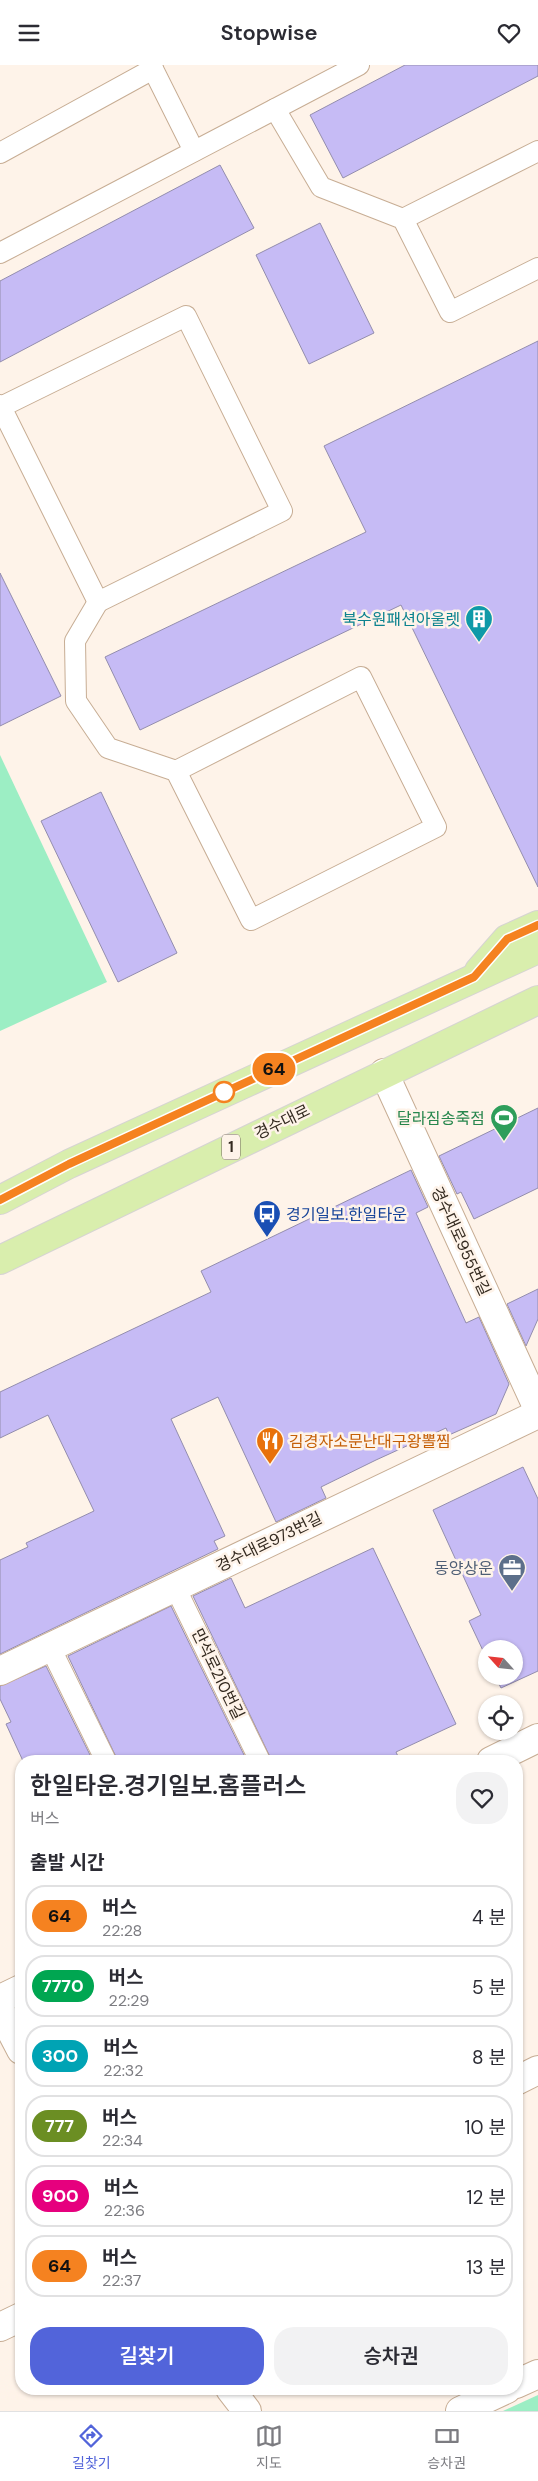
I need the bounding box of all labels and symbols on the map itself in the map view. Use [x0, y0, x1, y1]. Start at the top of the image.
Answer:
building icon: 북수원패션아울렛 [464, 604, 494, 643]
place label: 북수원패션아울렛 [342, 609, 460, 630]
line badge: 64 [252, 1053, 296, 1085]
unlabelled marker [213, 1081, 235, 1103]
street label: 경수대로 [251, 1100, 313, 1144]
sports icon: 달라짐송죽점 [489, 1103, 519, 1142]
place label: 달라짐송죽점 [397, 1108, 485, 1129]
road number: 1 [222, 1135, 240, 1159]
street label: 경수대로955번길 [427, 1183, 495, 1299]
bus stop icon: 경기일보.한일타운 [252, 1199, 282, 1238]
place label: 경기일보.한일타운 [286, 1204, 407, 1225]
restaurant icon: 김경자소문난대구왕뽈찜 [255, 1426, 285, 1465]
place label: 김경자소문난대구왕뽈찜 [289, 1431, 451, 1452]
street label: 경수대로973번길 [212, 1507, 326, 1577]
office icon: 동양상운 [497, 1553, 527, 1592]
place label: 동양상운 [434, 1558, 493, 1579]
street label: 만석로210번길 [187, 1625, 249, 1723]
north arrow [478, 1640, 522, 1685]

